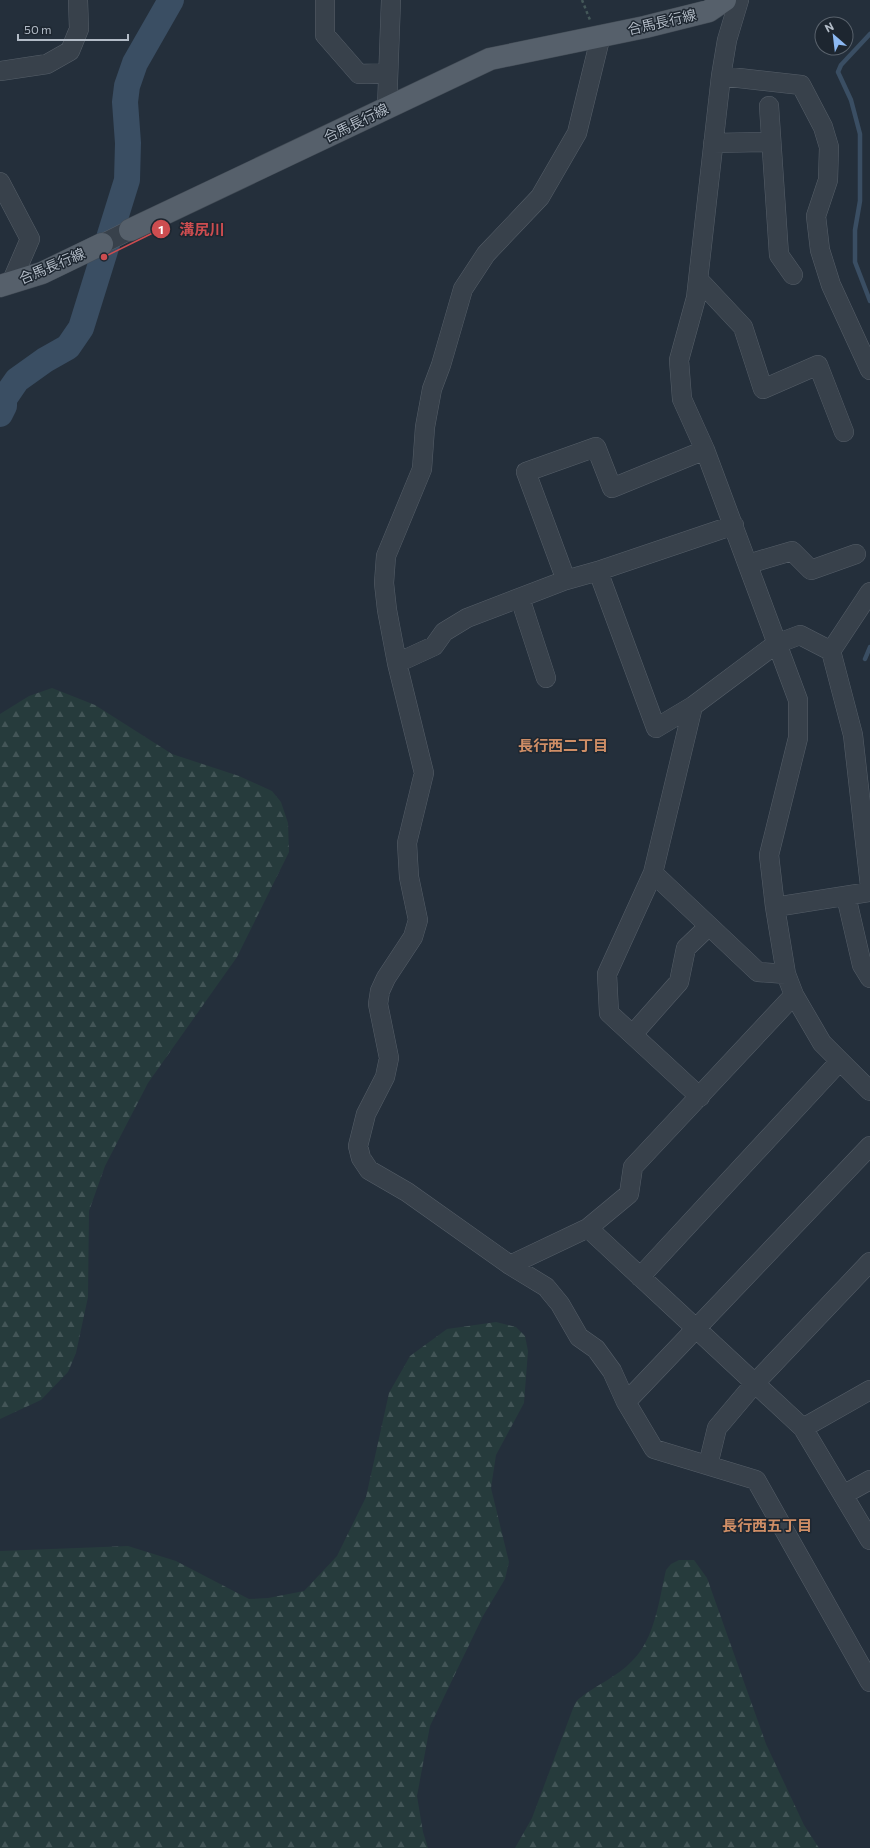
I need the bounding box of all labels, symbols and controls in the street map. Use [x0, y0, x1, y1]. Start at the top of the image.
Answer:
street label: 合馬長行線 [626, 5, 698, 38]
scale bar [18, 16, 128, 42]
north arrow [814, 16, 854, 56]
text: N [822, 19, 836, 34]
text: 50 m [24, 22, 52, 36]
street label: 合馬長行線 [321, 100, 391, 146]
callout: 溝尻川 [151, 216, 232, 243]
text: 溝尻川 [179, 220, 225, 238]
text: 1 [158, 222, 164, 236]
street label: 合馬長行線 [16, 244, 87, 287]
district label: 長行西二丁目 [518, 736, 608, 754]
district label: 長行西五丁目 [722, 1516, 812, 1534]

